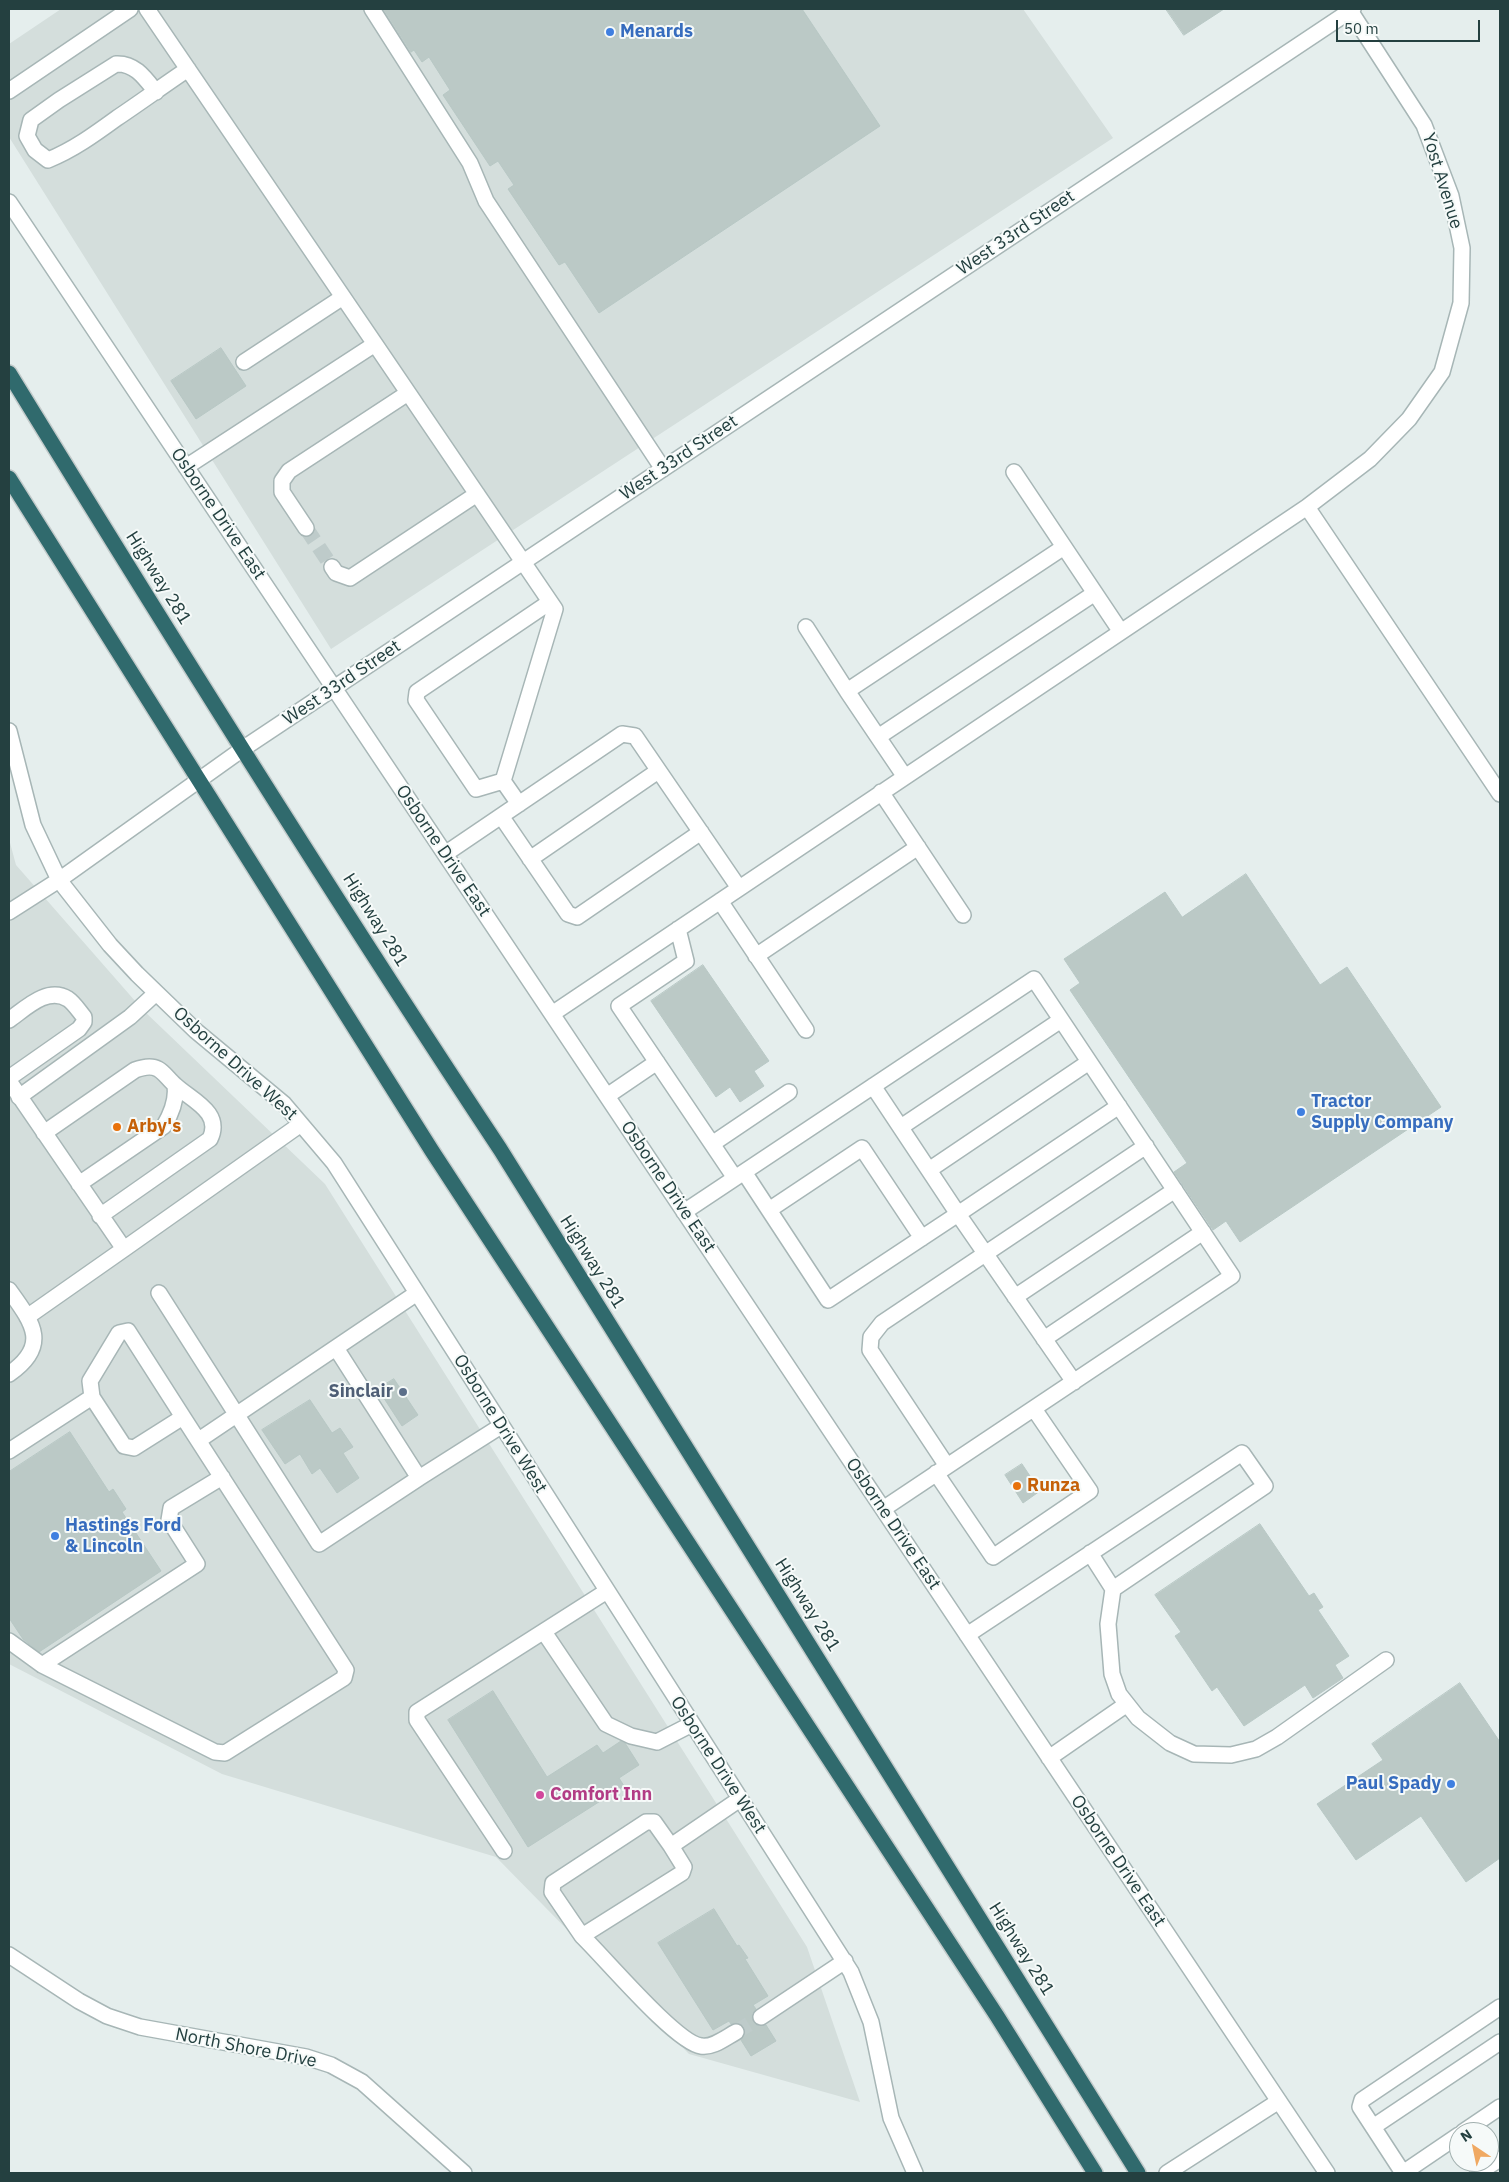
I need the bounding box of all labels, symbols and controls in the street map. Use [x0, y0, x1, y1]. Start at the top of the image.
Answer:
scale bar [1339, 10, 1483, 42]
text: 50 m [1344, 19, 1379, 38]
place label: Menards [620, 21, 693, 43]
marker: Menards [604, 26, 616, 38]
street label: Yost Avenue [1417, 130, 1467, 232]
street label: West 33rd Street [953, 186, 1079, 280]
street label: West 33rd Street [616, 411, 742, 505]
street label: Osborne Drive East [166, 444, 270, 584]
street label: Highway 281 [121, 527, 195, 629]
street label: West 33rd Street [279, 636, 405, 730]
street label: Osborne Drive East [391, 781, 495, 921]
street label: Highway 281 [338, 869, 412, 971]
street label: Osborne Drive West [168, 1003, 302, 1125]
place label: Tractor Supply Company [1311, 1091, 1453, 1134]
marker: Tractor Supply Company [1295, 1106, 1307, 1118]
place label: Arby's [127, 1116, 181, 1138]
street label: Osborne Drive East [616, 1117, 720, 1257]
marker: Arby's [111, 1121, 123, 1133]
street label: Highway 281 [555, 1211, 629, 1313]
street label: Osborne Drive West [449, 1351, 551, 1497]
place label: Sinclair [328, 1381, 393, 1403]
marker: Sinclair [397, 1386, 409, 1398]
street label: Osborne Drive East [841, 1454, 945, 1594]
place label: Runza [1027, 1475, 1080, 1497]
marker: Runza [1011, 1480, 1023, 1492]
place label: Hastings Ford & Lincoln [65, 1515, 181, 1558]
marker: Hastings Ford & Lincoln [49, 1530, 61, 1542]
street label: Highway 281 [770, 1554, 844, 1656]
street label: Osborne Drive West [665, 1692, 771, 1838]
place label: Paul Spady [1346, 1773, 1441, 1795]
marker: Paul Spady [1445, 1778, 1457, 1790]
place label: Comfort Inn [550, 1784, 652, 1806]
marker: Comfort Inn [534, 1789, 546, 1801]
street label: Osborne Drive East [1066, 1791, 1170, 1931]
street label: Highway 281 [984, 1898, 1058, 2000]
street label: North Shore Drive [174, 2024, 318, 2072]
north arrow [1449, 2122, 1499, 2172]
text: N [1457, 2125, 1475, 2146]

